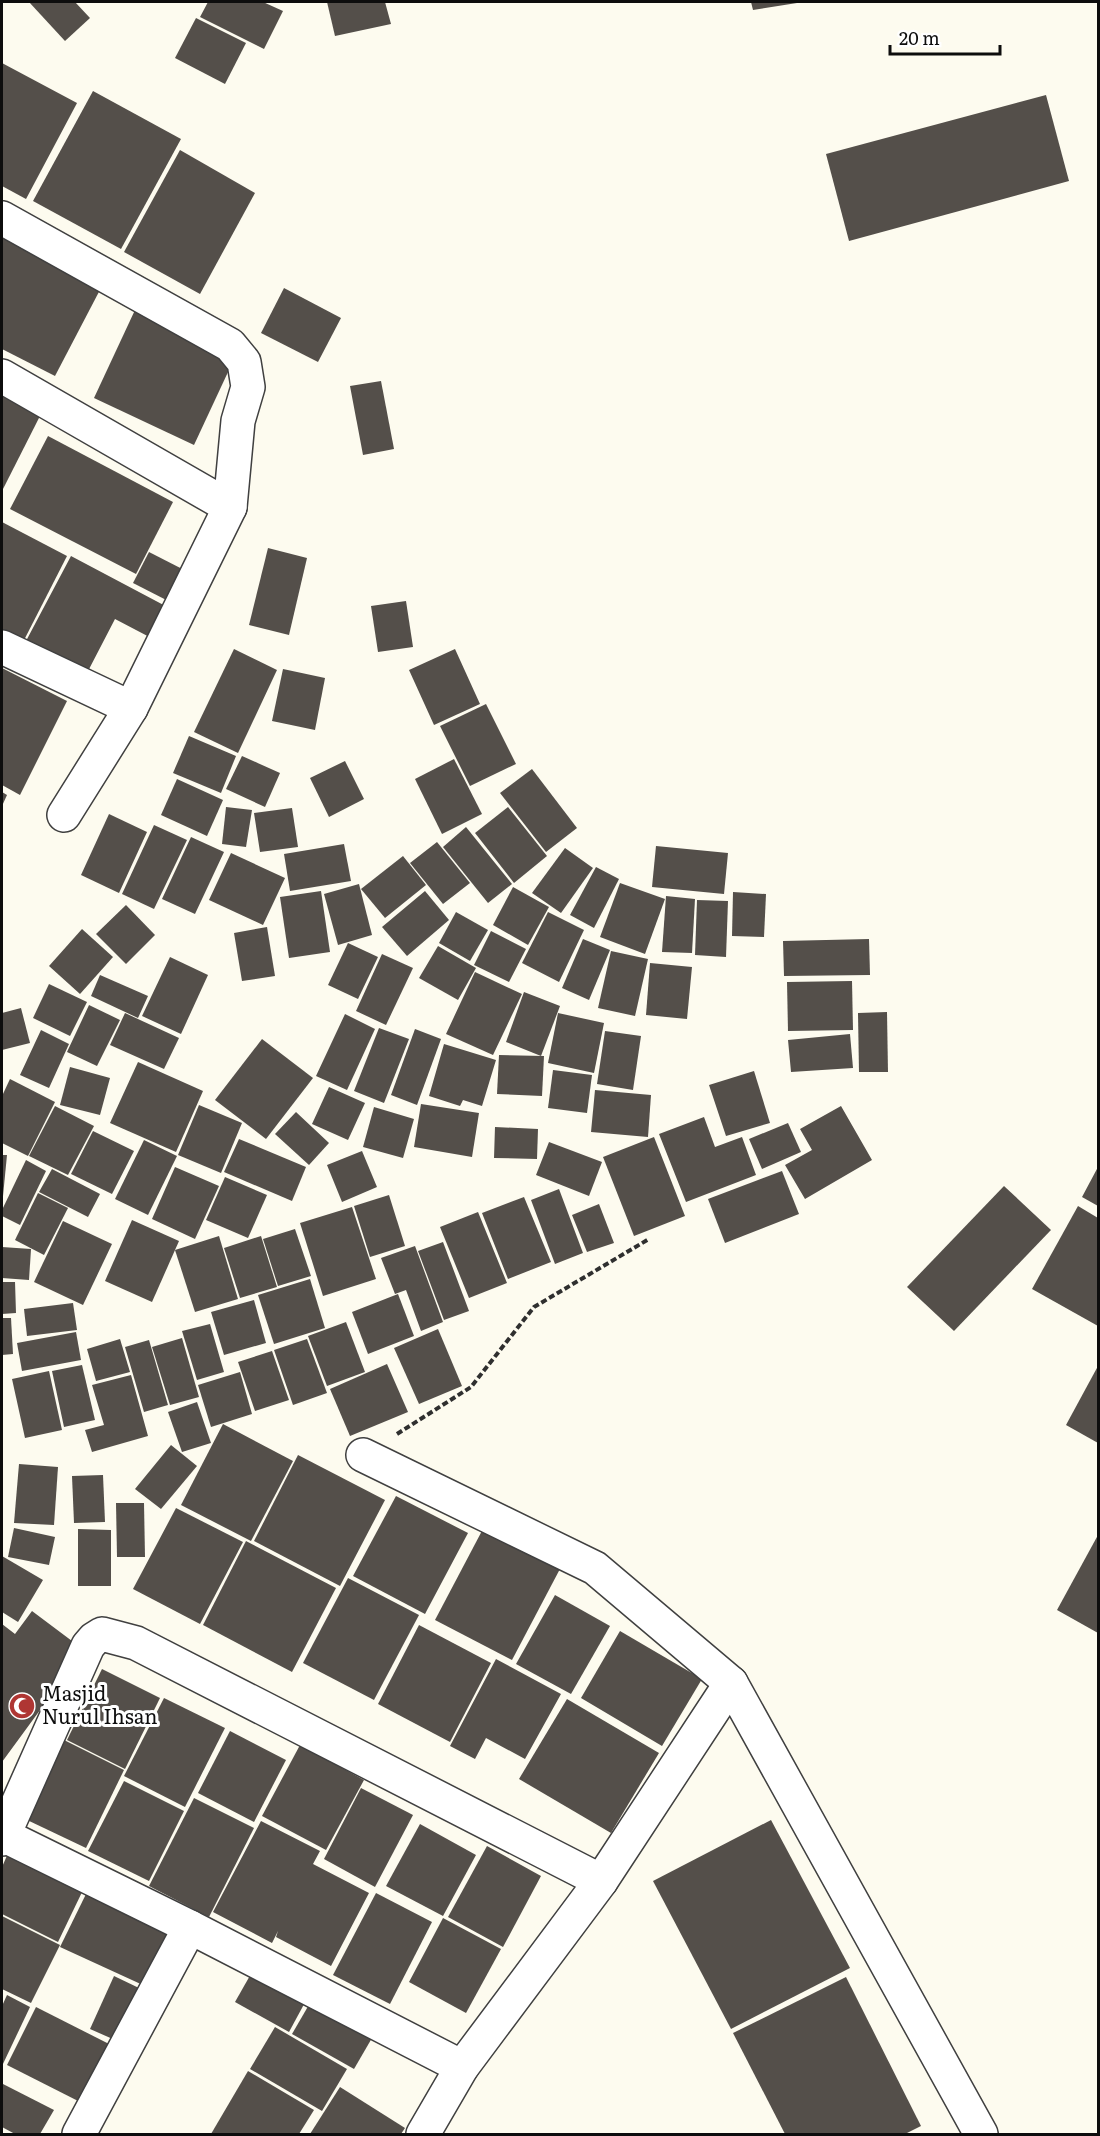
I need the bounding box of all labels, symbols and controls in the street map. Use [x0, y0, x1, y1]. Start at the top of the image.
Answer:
scale bar [890, 18, 1000, 56]
text: 20 m [899, 24, 940, 51]
place label: Masjid Nurul Ihsan [42, 1677, 158, 1730]
mosque icon: Masjid Nurul Ihsan [7, 1691, 37, 1721]

